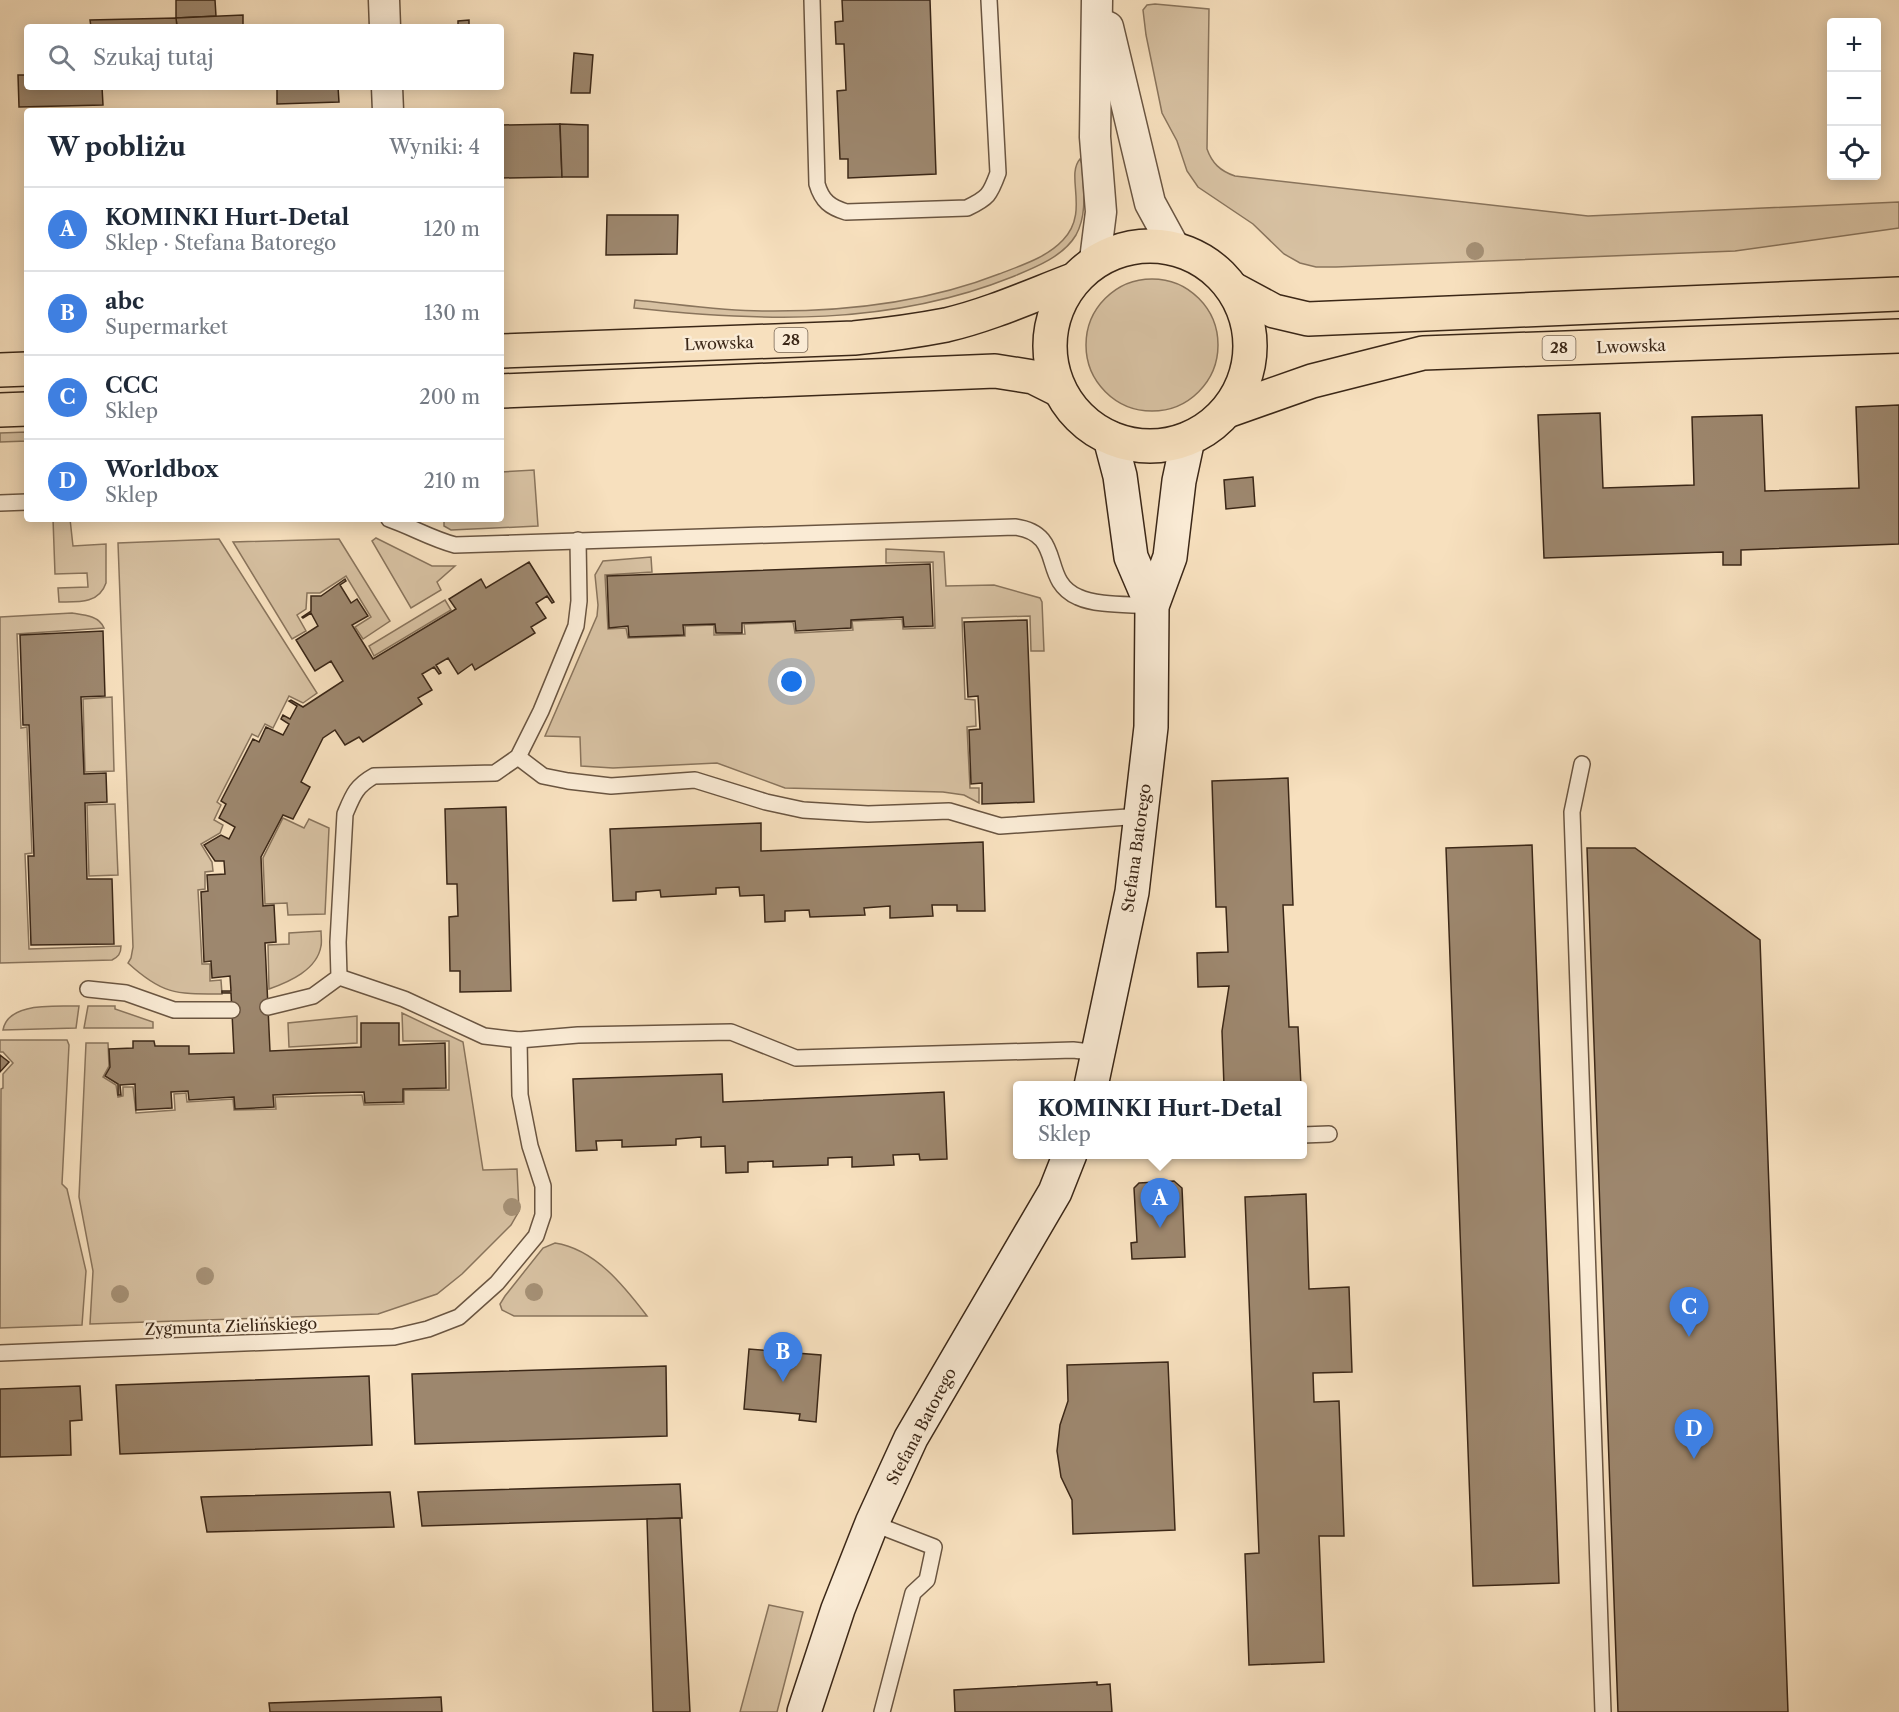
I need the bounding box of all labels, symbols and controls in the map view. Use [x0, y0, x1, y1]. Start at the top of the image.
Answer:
map controls [1827, 18, 1881, 180]
button: + [1827, 18, 1881, 72]
search box [24, 24, 504, 90]
icon: search [45, 41, 78, 74]
text: Szukaj tutaj [93, 44, 214, 71]
button: − [1827, 72, 1881, 126]
button: locate [1827, 126, 1881, 180]
text: W pobliżu [48, 131, 186, 163]
text: Wyniki: 4 [389, 135, 480, 159]
text: KOMINKI Hurt-Detal [105, 204, 349, 231]
text: A [60, 217, 75, 241]
text: 120 m [423, 217, 480, 241]
text: Sklep · Stefana Batorego [105, 231, 336, 255]
text: abc [105, 288, 144, 315]
text: B [60, 301, 75, 325]
text: 130 m [424, 301, 480, 325]
text: Supermarket [105, 315, 228, 339]
road number: 28 [774, 328, 808, 352]
street label: Lwowska [684, 332, 755, 354]
street label: Lwowska [1596, 335, 1667, 357]
road number: 28 [1542, 336, 1576, 360]
text: CCC [105, 372, 158, 399]
text: C [59, 385, 76, 409]
text: 200 m [419, 385, 480, 409]
text: Sklep [105, 399, 158, 423]
text: Worldbox [105, 456, 218, 483]
text: D [59, 469, 76, 493]
text: 210 m [423, 469, 480, 493]
text: Sklep [105, 483, 158, 507]
your location [777, 667, 806, 696]
street label: Stefana Batorego [1117, 782, 1155, 914]
popup [1013, 1081, 1307, 1159]
text: KOMINKI Hurt-Detal [1038, 1095, 1282, 1122]
text: Sklep [1038, 1122, 1091, 1146]
pin: A [1140, 1178, 1180, 1228]
pin: C [1670, 1288, 1708, 1337]
street label: Zygmunta Zielińskiego [144, 1313, 318, 1339]
pin: B [764, 1332, 802, 1382]
street label: Stefana Batorego [882, 1364, 960, 1488]
pin: D [1674, 1410, 1714, 1459]

